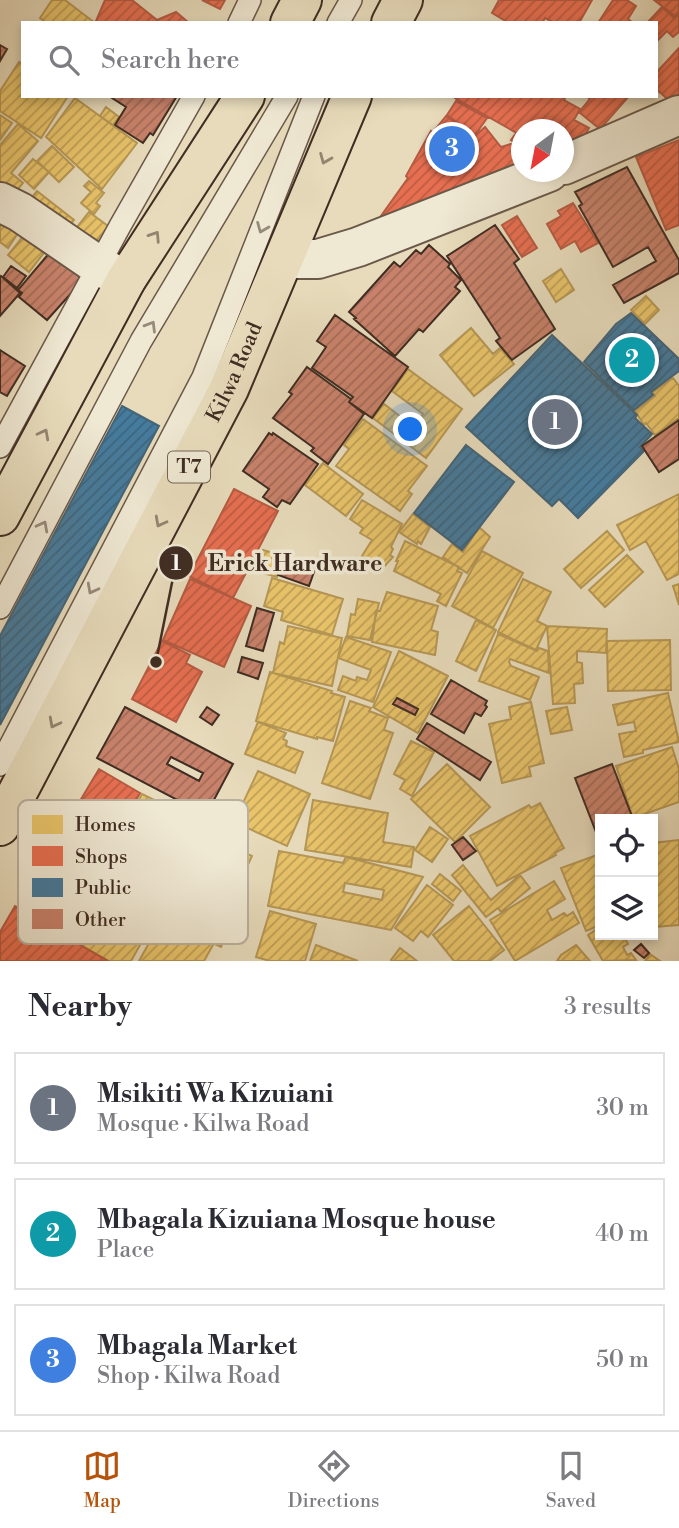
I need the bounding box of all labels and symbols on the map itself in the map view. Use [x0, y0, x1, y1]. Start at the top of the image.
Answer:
north arrow [511, 119, 574, 182]
pin: 3 [429, 123, 475, 175]
one-way arrow [319, 152, 333, 164]
one-way arrow [257, 222, 271, 234]
one-way arrow [146, 231, 159, 244]
street label: Kilwa Road [201, 318, 268, 427]
one-way arrow [142, 320, 155, 333]
pin: 2 [609, 334, 655, 386]
pin: 1 [532, 396, 578, 448]
your location [393, 412, 427, 446]
one-way arrow [35, 429, 49, 442]
road number: T7 [168, 452, 210, 482]
one-way arrow [154, 514, 168, 527]
one-way arrow [35, 521, 49, 534]
callout: Erick Hardware [159, 541, 397, 585]
text: Erick Hardware [208, 550, 382, 578]
text: 1 [171, 551, 181, 577]
one-way arrow [87, 581, 101, 594]
one-way arrow [49, 716, 62, 728]
legend [18, 800, 248, 944]
text: Homes [75, 813, 135, 837]
text: Shops [75, 845, 127, 869]
text: Public [75, 876, 131, 900]
text: Other [75, 908, 126, 932]

